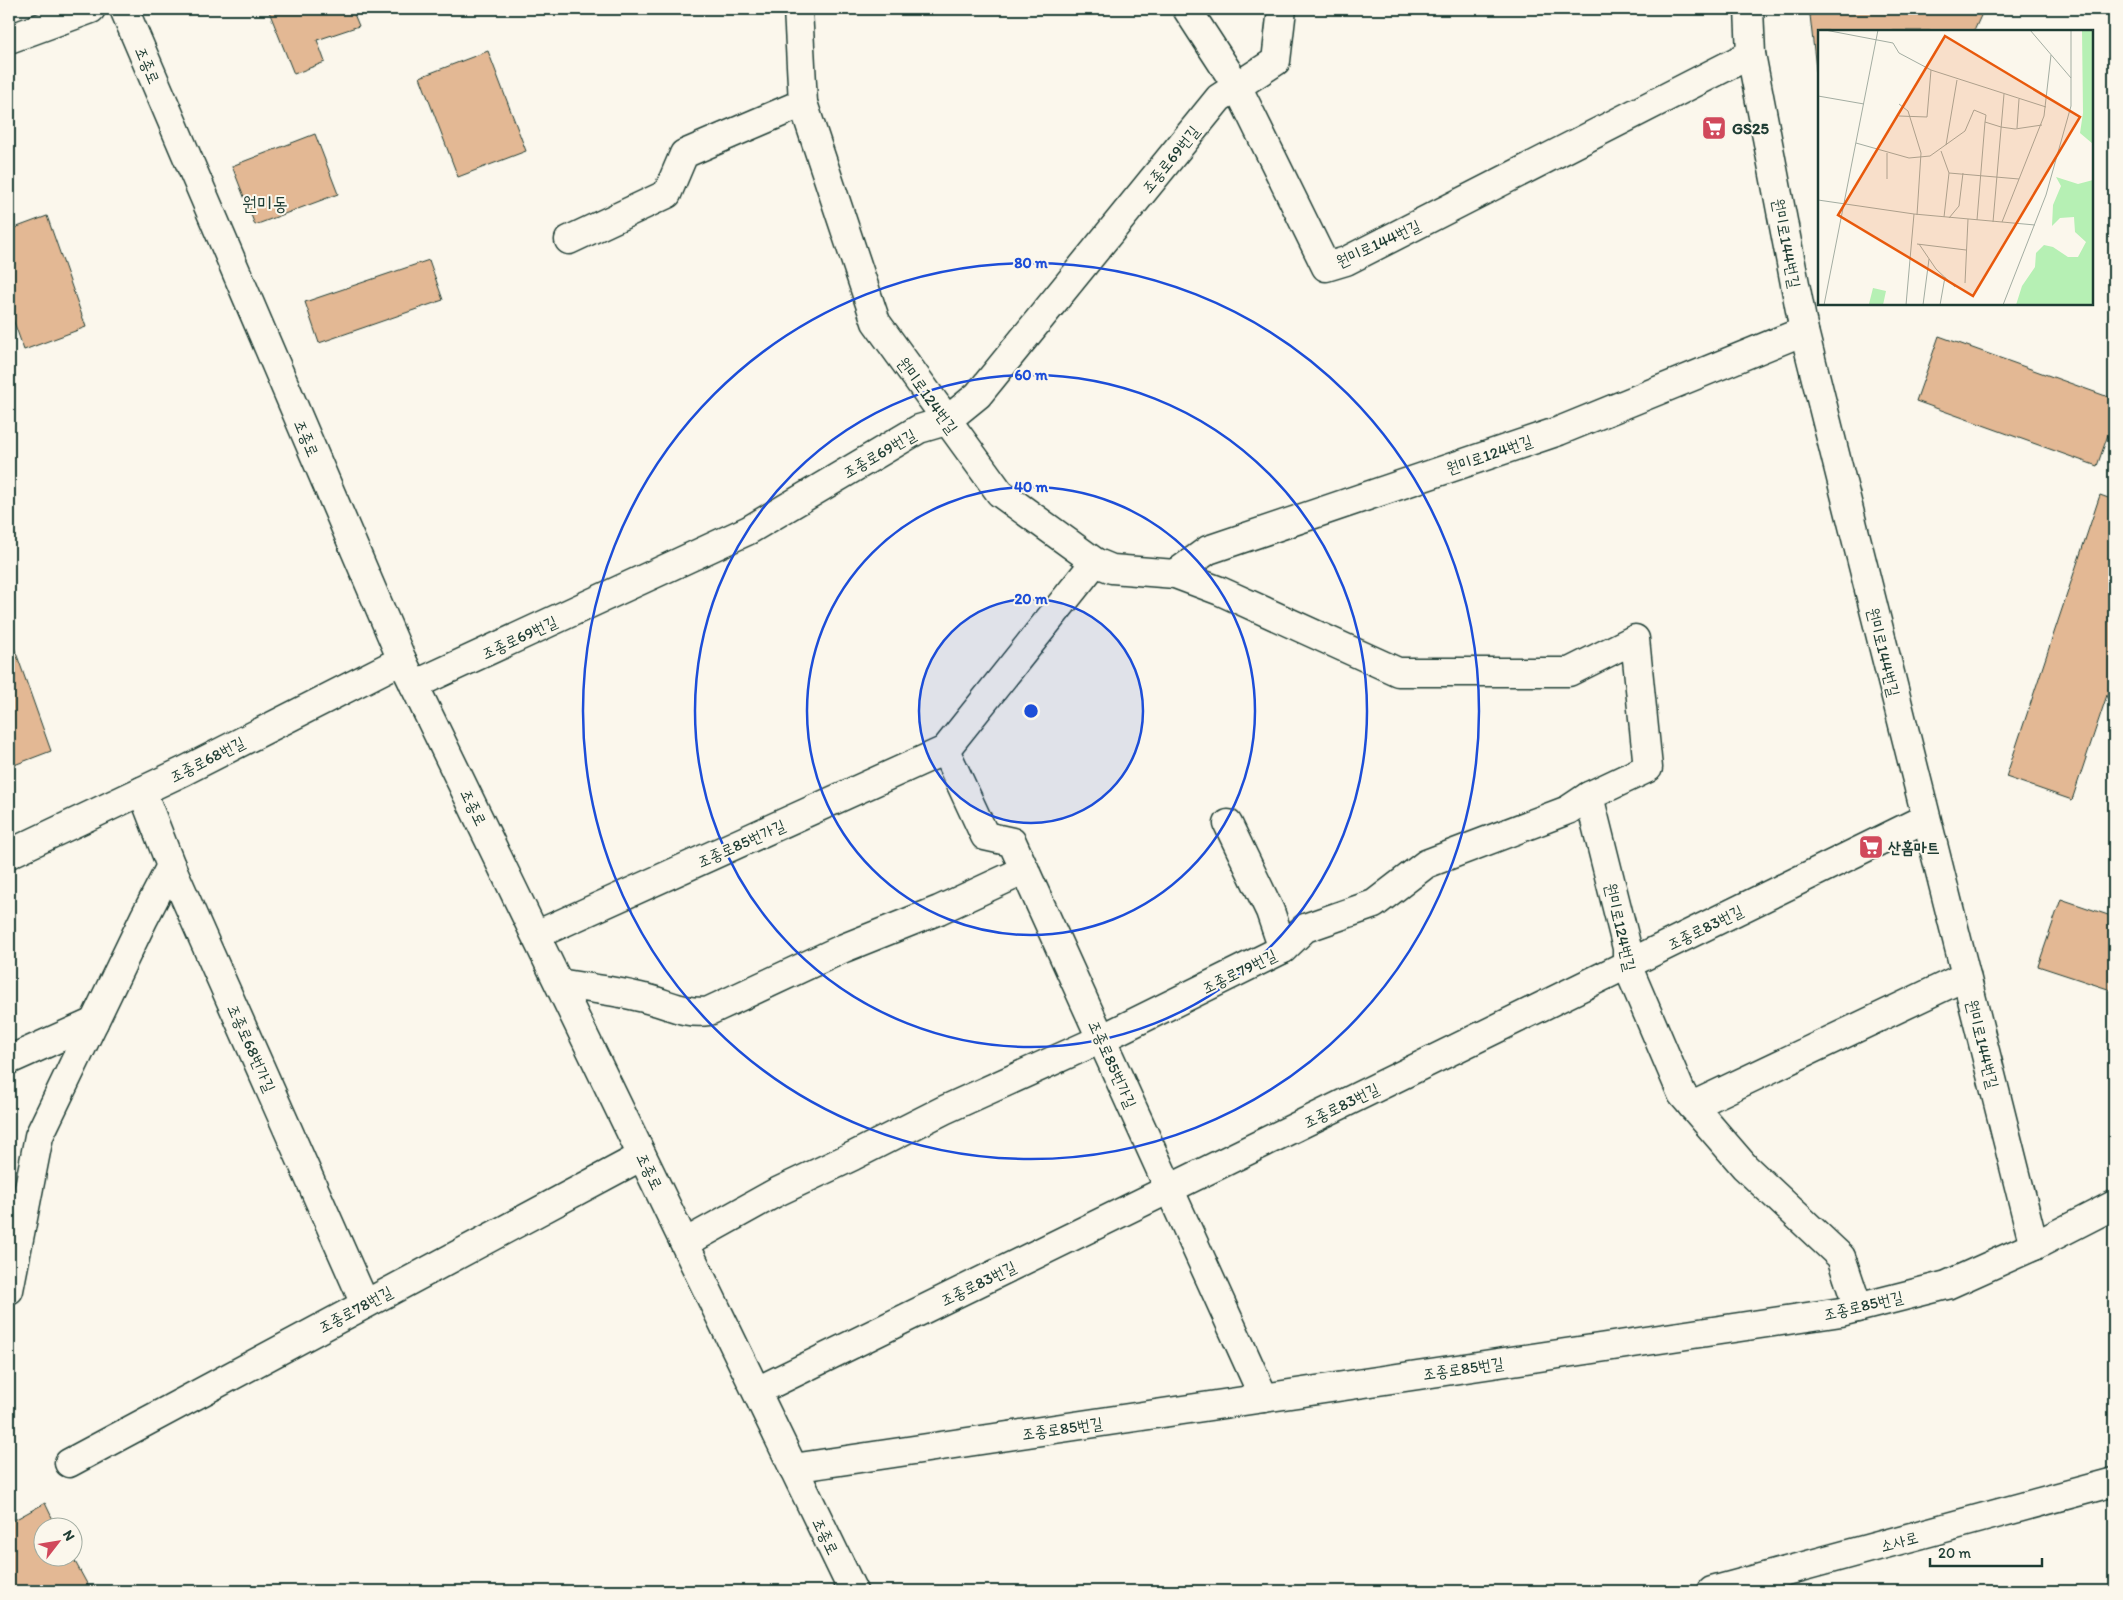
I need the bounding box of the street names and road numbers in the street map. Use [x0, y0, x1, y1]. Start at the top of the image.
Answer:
street label: 조종로 [131, 44, 164, 87]
street label: 조종로69번길 [1137, 122, 1203, 197]
street label: 원미로144번길 [1768, 197, 1805, 290]
street label: 원미로144번길 [1333, 216, 1424, 271]
street label: 원미로124번길 [894, 353, 962, 437]
street label: 조종로 [290, 417, 323, 460]
street label: 조종로69번길 [839, 425, 919, 482]
street label: 원미로124번길 [1444, 431, 1535, 478]
street label: 원미로144번길 [1863, 606, 1904, 699]
street label: 조종로69번길 [478, 612, 560, 663]
street label: 조종로68번길 [167, 732, 248, 786]
street label: 조종로 [457, 786, 491, 829]
street label: 조종로85번가길 [694, 816, 788, 871]
street label: 원미로124번길 [1601, 881, 1640, 973]
street label: 조종로83번길 [1664, 901, 1746, 954]
street label: 조종로79번길 [1199, 945, 1280, 998]
street label: 원미로144번길 [1962, 998, 2003, 1091]
street label: 조종로68번가길 [224, 1001, 279, 1095]
street label: 조종로85번가길 [1085, 1017, 1140, 1111]
street label: 조종로83번길 [1300, 1079, 1382, 1132]
street label: 조종로 [633, 1150, 667, 1193]
street label: 조종로83번길 [937, 1257, 1019, 1310]
street label: 조종로78번길 [315, 1282, 396, 1337]
street label: 조종로85번길 [1821, 1287, 1905, 1324]
street label: 조종로85번길 [1421, 1353, 1505, 1384]
street label: 조종로85번길 [1020, 1413, 1104, 1444]
street label: 조종로 [809, 1515, 843, 1558]
street label: 소사로 [1878, 1527, 1920, 1556]

